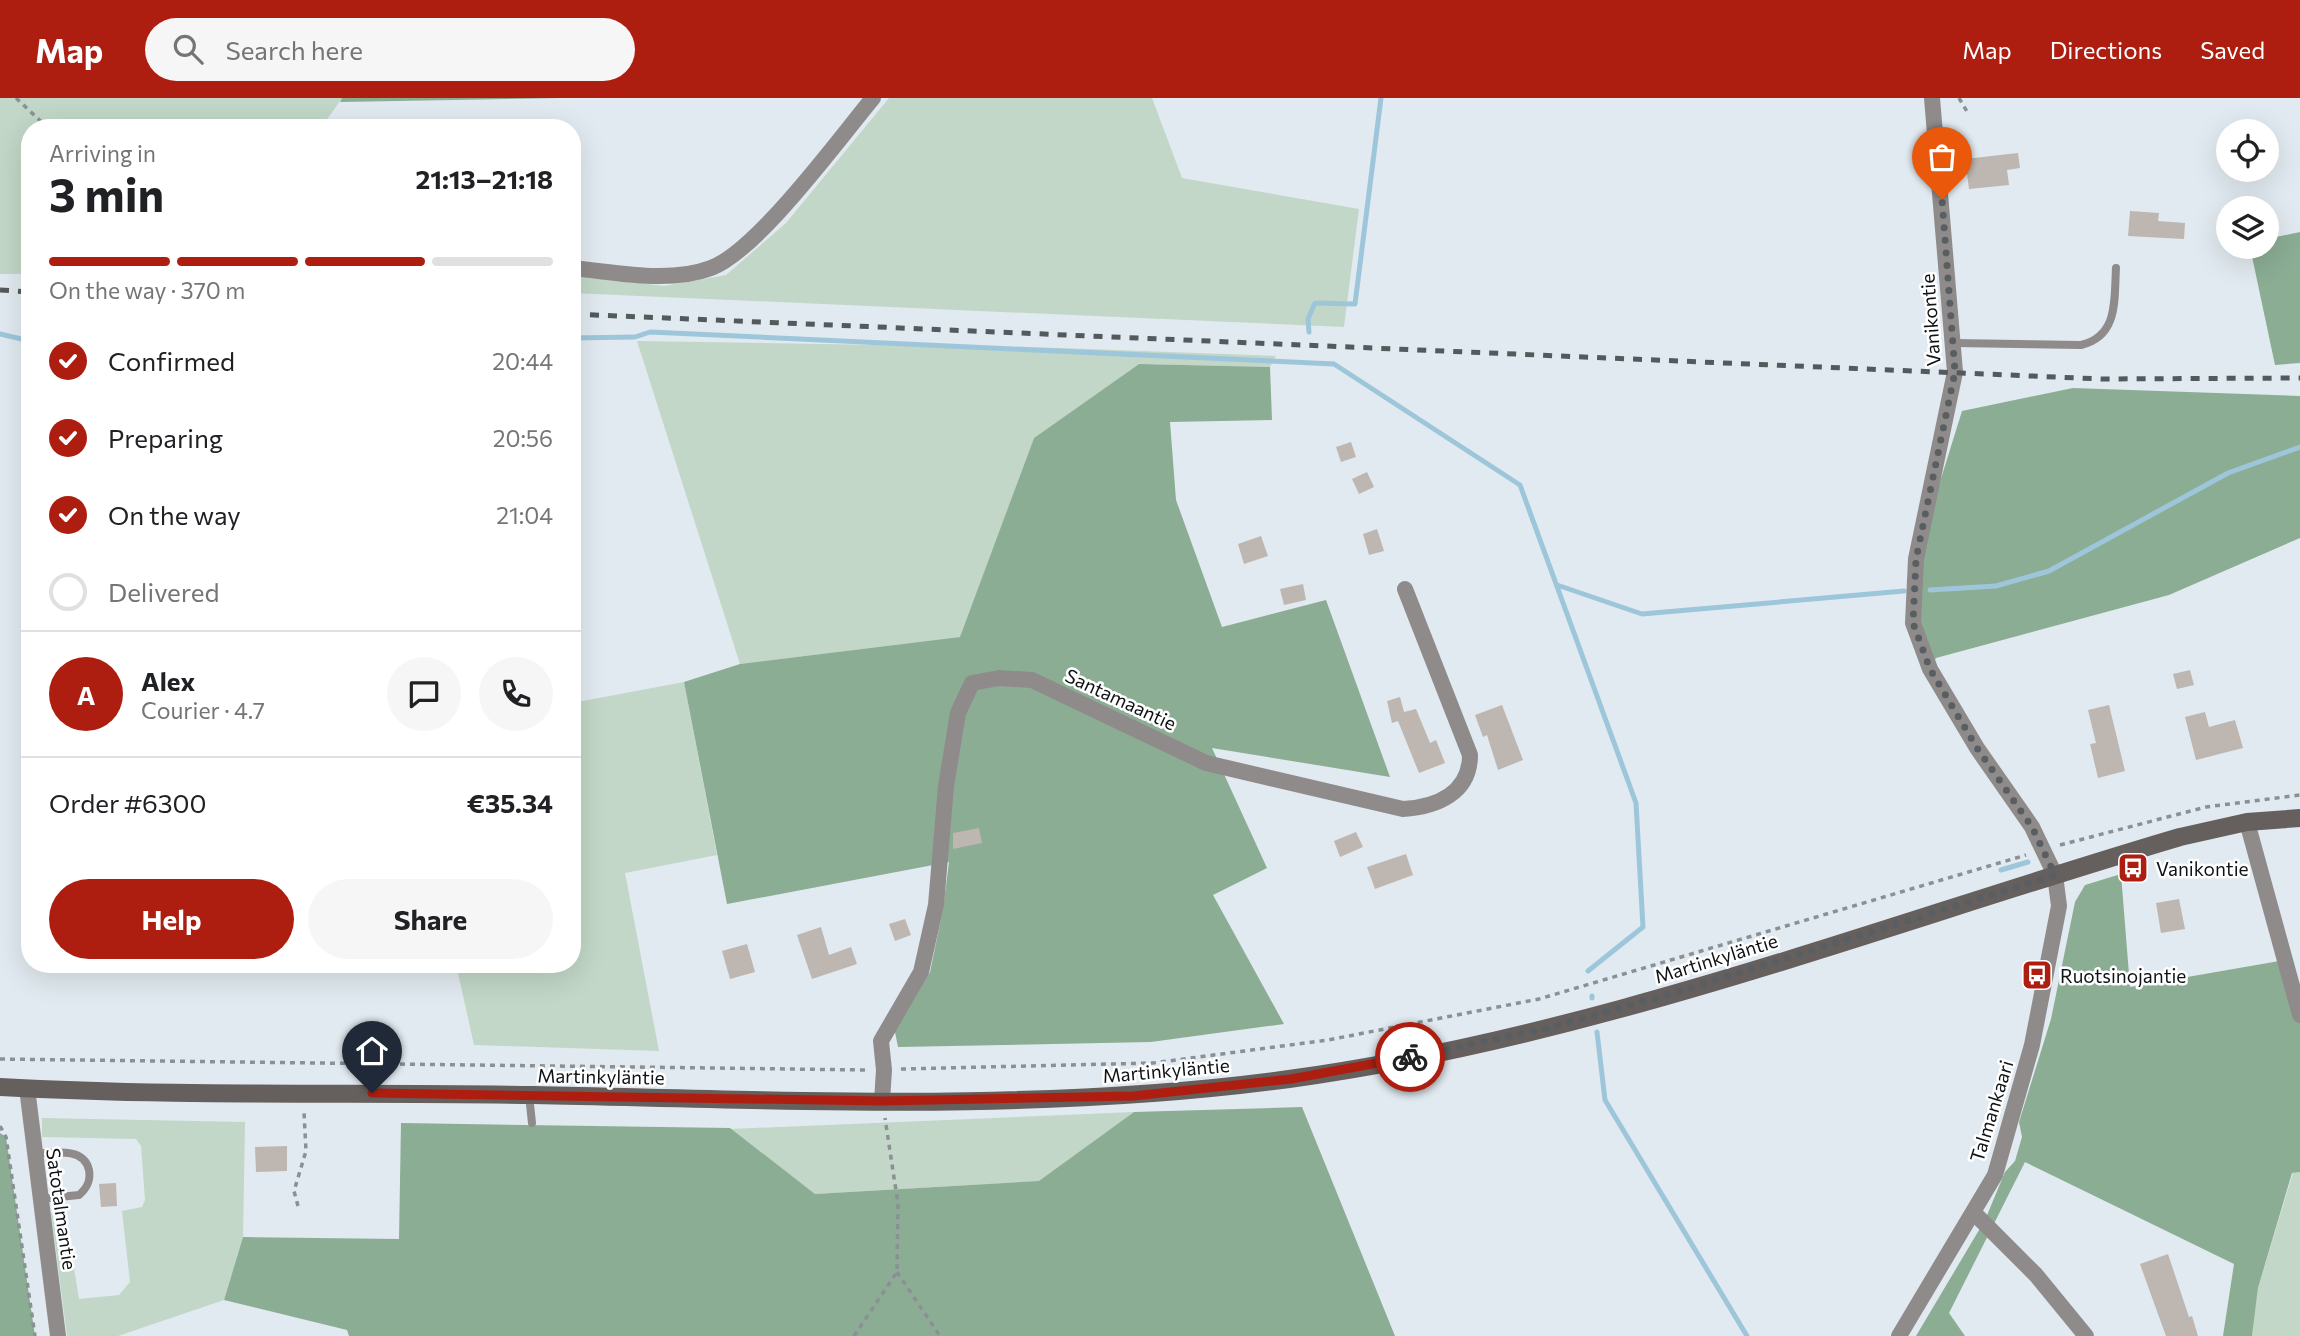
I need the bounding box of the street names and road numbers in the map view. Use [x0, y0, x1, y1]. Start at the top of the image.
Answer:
street label: Vanikontie [1915, 273, 1945, 367]
street label: Santamaantie [1062, 663, 1180, 735]
street label: Martinkyläntie [1652, 928, 1780, 988]
street label: Martinkyläntie [1101, 1053, 1231, 1087]
street label: Talmankaari [1965, 1057, 2017, 1165]
street label: Martinkyläntie [537, 1063, 665, 1089]
street label: Satotalmantie [42, 1147, 82, 1271]

